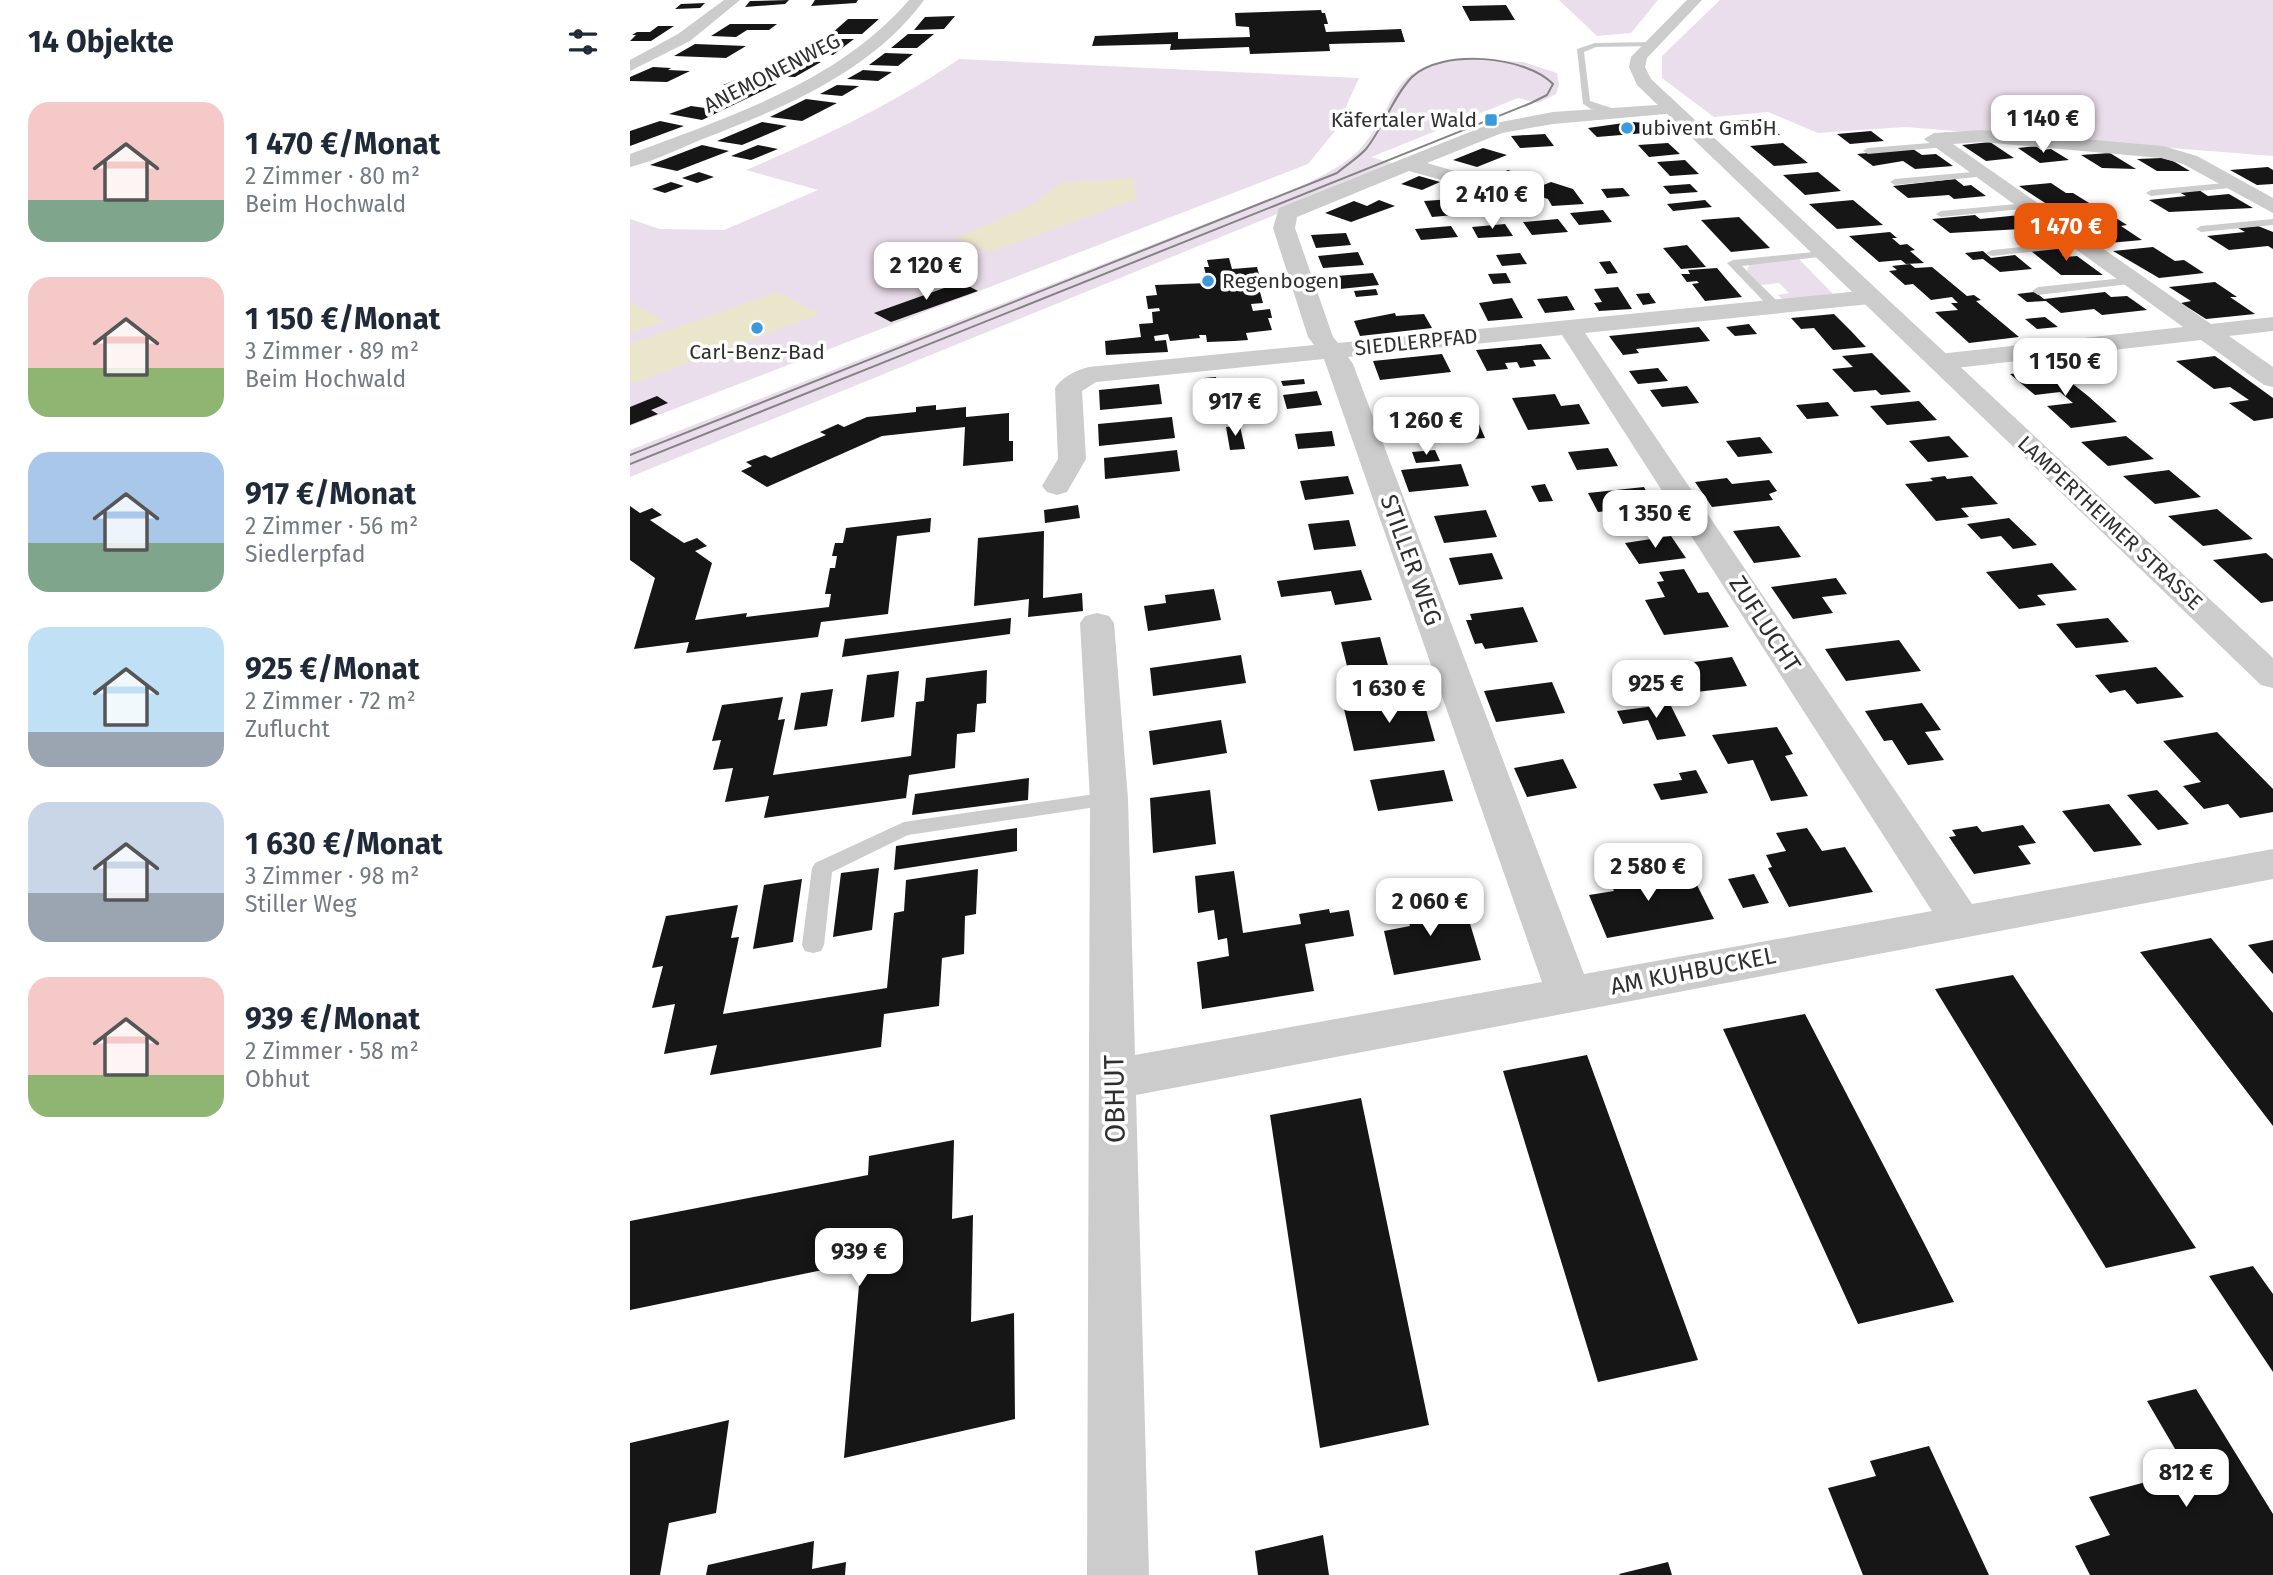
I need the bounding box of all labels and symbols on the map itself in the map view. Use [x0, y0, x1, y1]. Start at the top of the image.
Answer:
street label: ANEMONENWEG [699, 27, 845, 119]
pin: 1 140 € [1978, 96, 2108, 155]
place label: Käfertaler Wald [1331, 107, 1477, 133]
marker: Käfertaler Wald [1483, 112, 1499, 128]
place label: ubivent GmbH [1641, 115, 1777, 141]
marker: ubivent GmbH [1619, 120, 1635, 136]
pin: 2 410 € [1427, 172, 1557, 231]
pin: 1 470 € [2001, 204, 2131, 263]
pin: 2 120 € [861, 243, 991, 302]
place label: Regenbogen [1222, 268, 1339, 294]
marker: Regenbogen [1200, 273, 1216, 289]
marker: Carl-Benz-Bad [749, 320, 765, 336]
street label: SIEDLERPFAD [1353, 323, 1479, 361]
pin: 1 150 € [2000, 338, 2130, 398]
place label: Carl-Benz-Bad [689, 339, 825, 365]
pin: 917 € [1186, 378, 1284, 438]
pin: 1 260 € [1361, 398, 1491, 457]
street label: LAMPERTHEIMER STRASSE [2012, 430, 2208, 616]
pin: 1 350 € [1590, 490, 1720, 550]
street label: STILLER WEG [1374, 491, 1448, 629]
street label: ZUFLUCHT [1723, 571, 1807, 678]
pin: 925 € [1607, 660, 1705, 720]
pin: 1 630 € [1324, 666, 1454, 725]
pin: 2 580 € [1583, 844, 1713, 903]
pin: 2 060 € [1365, 878, 1495, 938]
street label: AM KUHBUCKEL [1608, 941, 1778, 1001]
street label: OBHUT [1097, 1054, 1132, 1143]
pin: 939 € [810, 1228, 908, 1288]
pin: 812 € [2137, 1450, 2235, 1509]

